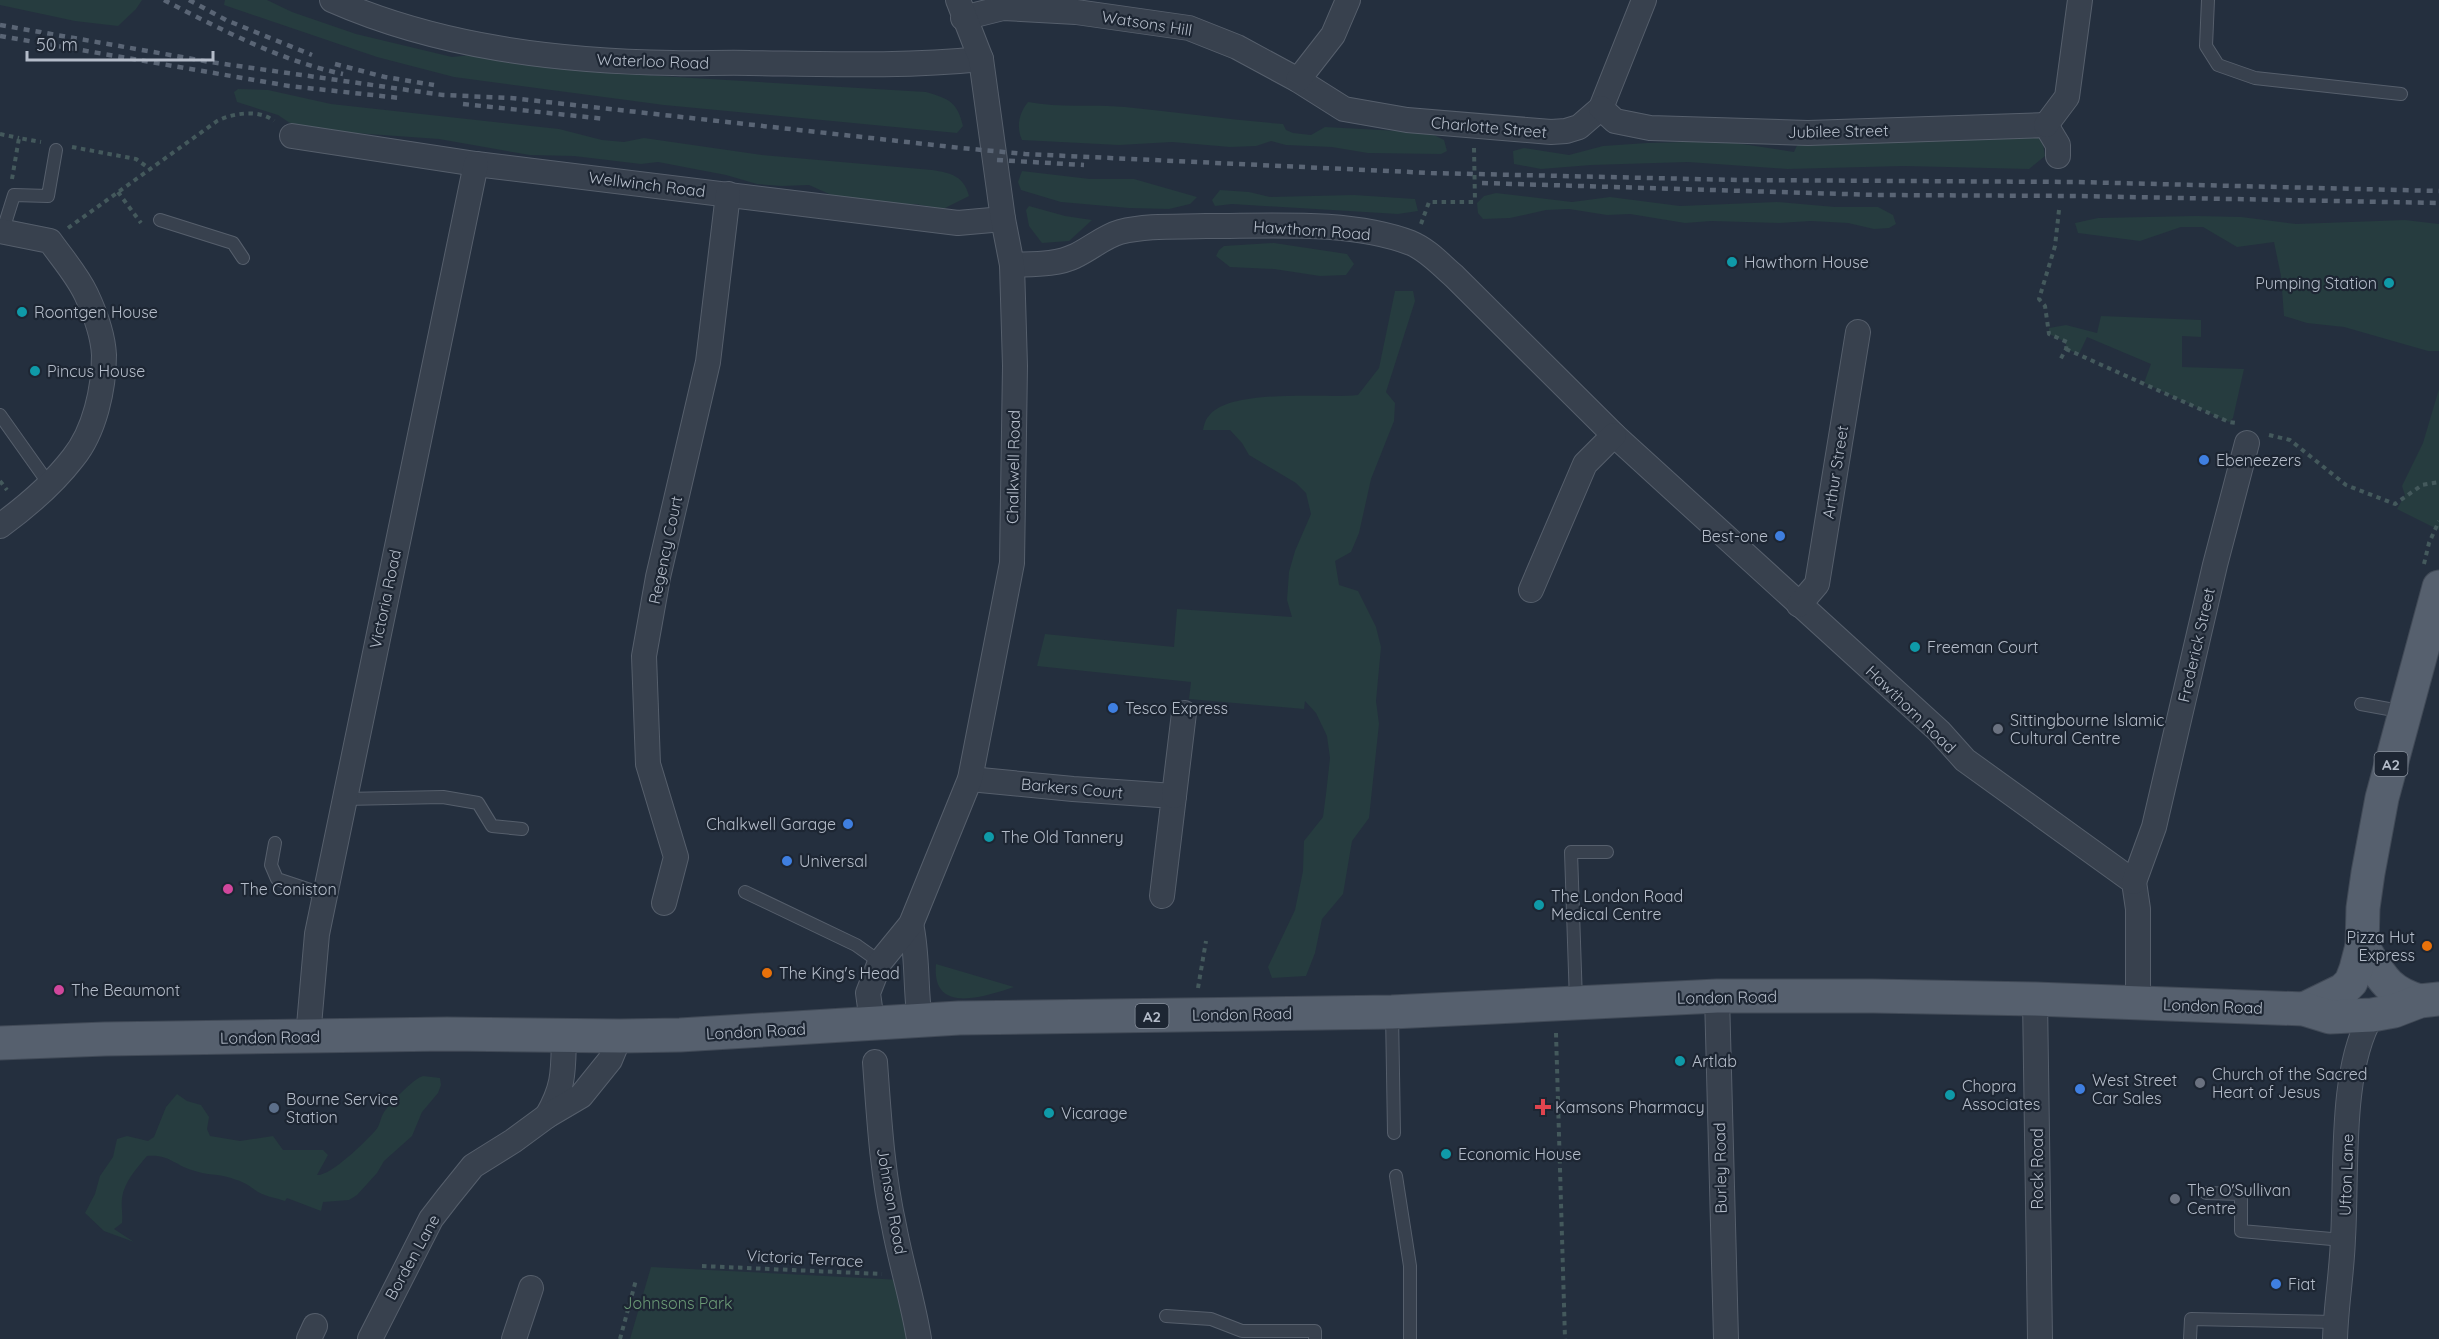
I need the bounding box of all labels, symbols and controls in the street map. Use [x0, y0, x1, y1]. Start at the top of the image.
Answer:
street label: Watsons Hill [1100, 6, 1194, 40]
scale bar [27, 24, 213, 62]
text: 50 m [36, 33, 78, 56]
street label: Waterloo Road [596, 49, 710, 73]
street label: Charlotte Street [1430, 112, 1548, 142]
street label: Jubilee Street [1787, 120, 1889, 142]
street label: Wellwinch Road [587, 167, 707, 201]
street label: Hawthorn Road [1253, 216, 1371, 244]
place label: Hawthorn House [1744, 252, 1869, 272]
marker: Hawthorn House [1725, 255, 1739, 269]
place label: Pumping Station [2255, 273, 2377, 293]
marker: Pumping Station [2382, 276, 2396, 290]
place label: Roontgen House [34, 302, 158, 322]
marker: Roontgen House [15, 305, 29, 319]
place label: Pincus House [47, 361, 145, 381]
marker: Pincus House [28, 364, 42, 378]
street label: Chalkwell Road [1002, 410, 1024, 524]
street label: Arthur Street [1818, 424, 1852, 520]
place label: Ebeneezers [2216, 450, 2301, 470]
marker: Ebeneezers [2197, 453, 2211, 467]
street label: Regency Court [644, 494, 686, 606]
place label: Best-one [1701, 526, 1768, 546]
marker: Best-one [1773, 529, 1787, 543]
street label: Victoria Road [365, 548, 405, 650]
street label: Frederick Street [2173, 586, 2219, 704]
place label: Freeman Court [1927, 637, 2039, 657]
marker: Freeman Court [1908, 640, 1922, 654]
street label: Hawthorn Road [1862, 661, 1960, 757]
place label: Tesco Express [1125, 698, 1228, 718]
marker: Tesco Express [1106, 701, 1120, 715]
place label: Sittingbourne Islamic Cultural Centre [2010, 710, 2164, 748]
marker: Sittingbourne Islamic Cultural Centre [1991, 722, 2005, 736]
road number: A2 [2374, 752, 2408, 776]
street label: Barkers Court [1020, 774, 1124, 802]
place label: Chalkwell Garage [706, 814, 836, 834]
marker: Chalkwell Garage [841, 817, 855, 831]
place label: The Old Tannery [1001, 827, 1124, 847]
marker: The Old Tannery [982, 830, 996, 844]
place label: Universal [799, 851, 868, 871]
marker: Universal [780, 854, 794, 868]
place label: The Coniston [240, 879, 337, 899]
marker: The Coniston [221, 882, 235, 896]
place label: The London Road Medical Centre [1551, 886, 1683, 924]
marker: The London Road Medical Centre [1532, 898, 1546, 912]
place label: Pizza Hut Express [2347, 927, 2415, 965]
marker: Pizza Hut Express [2420, 939, 2434, 953]
place label: The King's Head [779, 963, 900, 983]
marker: The King's Head [760, 966, 774, 980]
place label: The Beaumont [71, 980, 180, 1000]
marker: The Beaumont [52, 983, 66, 997]
street label: London Road [1677, 986, 1777, 1008]
street label: London Road [2163, 994, 2263, 1018]
street label: London Road [1192, 1003, 1292, 1025]
road number: A2 [1136, 1004, 1168, 1028]
street label: London Road [705, 1018, 807, 1044]
street label: London Road [220, 1026, 320, 1048]
place label: Artlab [1692, 1051, 1737, 1071]
marker: Artlab [1673, 1054, 1687, 1068]
place label: Church of the Sacred Heart of Jesus [2212, 1064, 2367, 1102]
place label: West Street Car Sales [2092, 1070, 2177, 1108]
place label: Chopra Associates [1962, 1076, 2040, 1114]
marker: Church of the Sacred Heart of Jesus [2193, 1076, 2207, 1090]
marker: West Street Car Sales [2073, 1082, 2087, 1096]
marker: Chopra Associates [1943, 1088, 1957, 1102]
place label: Bourne Service Station [286, 1089, 398, 1127]
place label: Kamsons Pharmacy [1555, 1097, 1705, 1117]
marker: Kamsons Pharmacy [1536, 1100, 1550, 1114]
marker: Bourne Service Station [267, 1101, 281, 1115]
place label: Vicarage [1061, 1103, 1127, 1123]
marker: Vicarage [1042, 1106, 1056, 1120]
street label: Burley Road [1709, 1122, 1731, 1214]
street label: Rock Road [2027, 1128, 2047, 1210]
street label: Ufton Lane [2335, 1134, 2357, 1216]
place label: Economic House [1458, 1144, 1581, 1164]
street label: Johnson Road [873, 1146, 911, 1256]
marker: Economic House [1439, 1147, 1453, 1161]
place label: The O'Sullivan Centre [2187, 1180, 2291, 1218]
marker: The O'Sullivan Centre [2168, 1192, 2182, 1206]
street label: Borden Lane [380, 1211, 444, 1303]
street label: Victoria Terrace [746, 1245, 864, 1271]
place label: Fiat [2288, 1274, 2316, 1294]
marker: Fiat [2269, 1277, 2283, 1291]
park label: Johnsons Park [623, 1293, 733, 1313]

